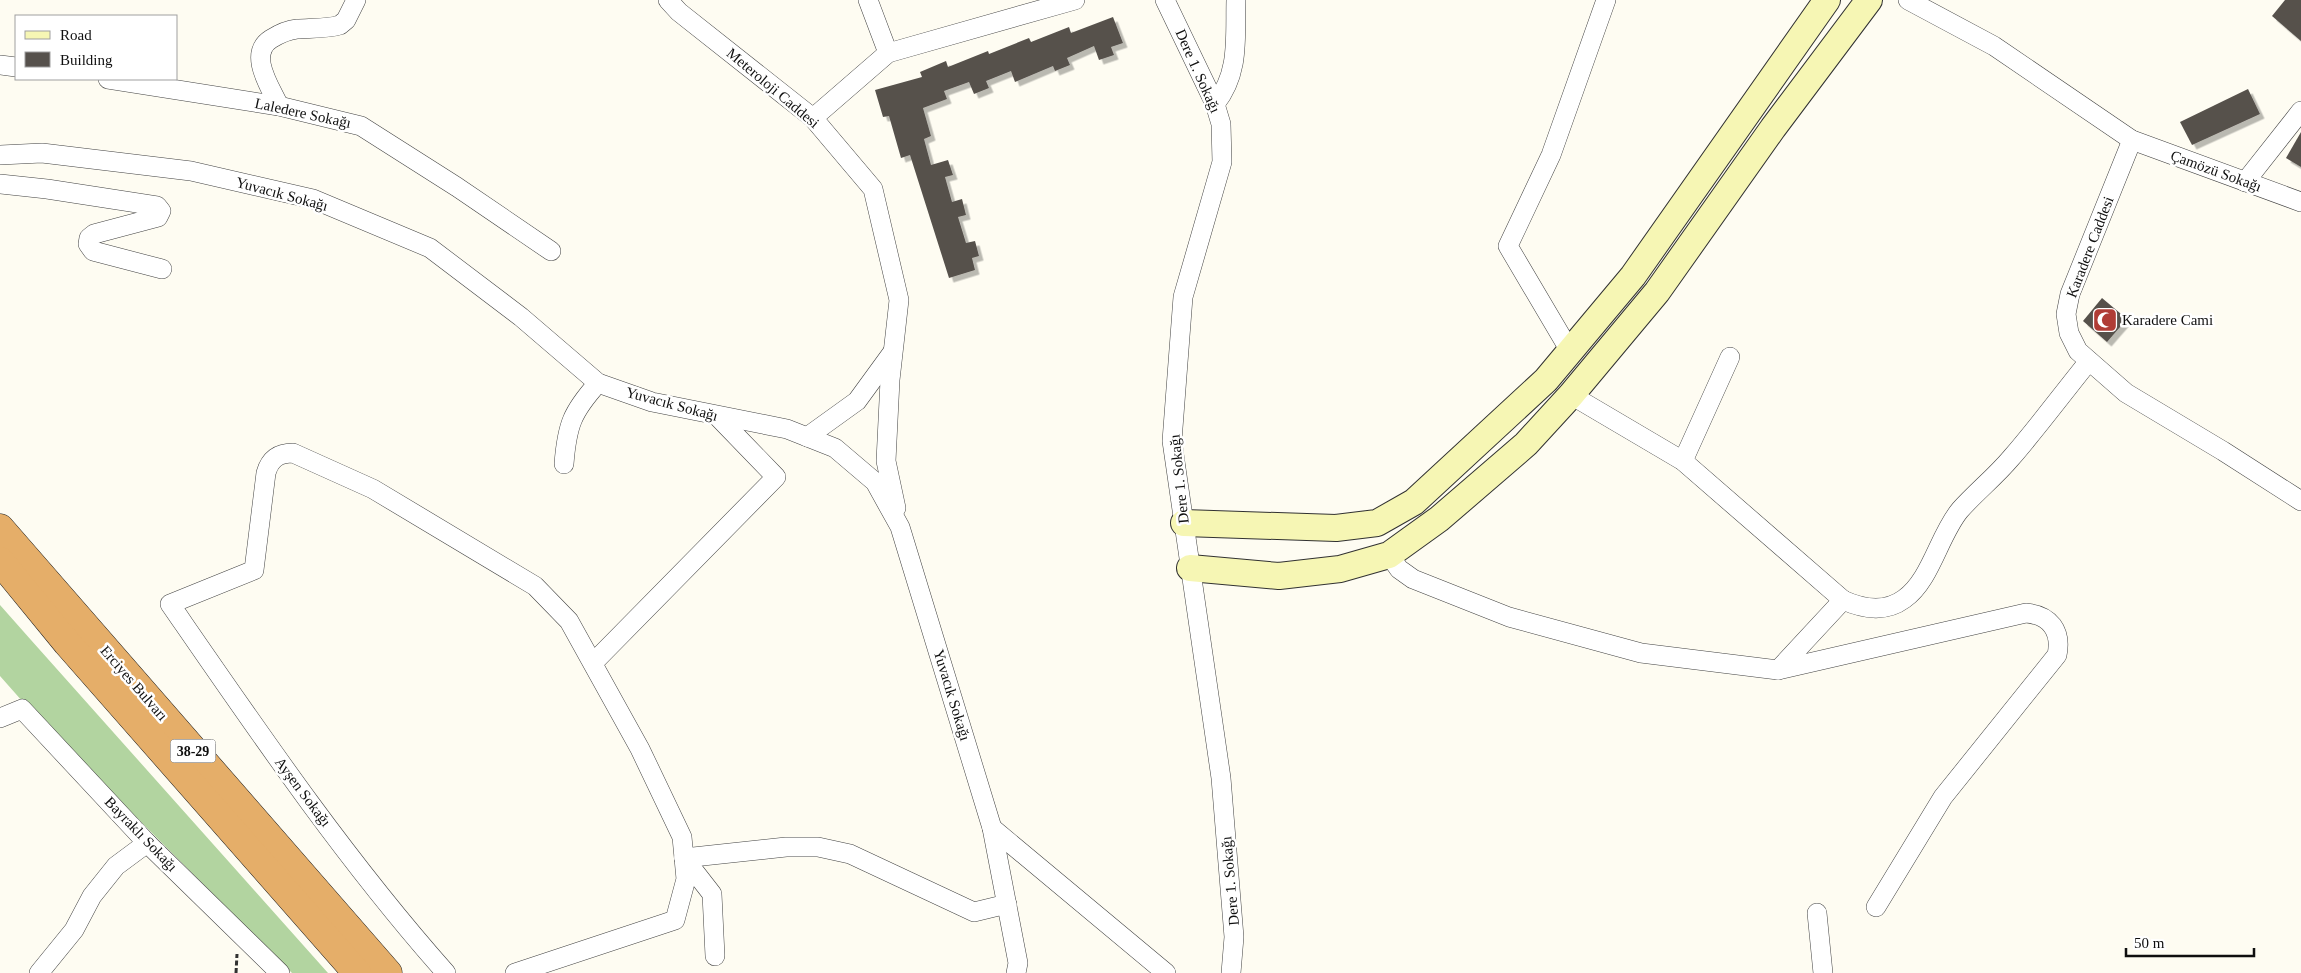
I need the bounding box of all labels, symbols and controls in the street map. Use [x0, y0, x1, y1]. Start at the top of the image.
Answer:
legend [15, 15, 178, 80]
text: Road [60, 27, 92, 43]
street label: Dere 1. Sokağı [1172, 27, 1224, 115]
street label: Meteroloji Caddesi [724, 45, 822, 131]
text: Building [60, 52, 113, 68]
street label: Laledere Sokağı [253, 95, 353, 131]
street label: Çamözü Sokağı [2168, 147, 2264, 195]
street label: Yuvacık Sokağı [234, 174, 330, 214]
street label: Karadere Caddesi [2063, 194, 2117, 300]
mosque icon: Karadere Cami [2092, 307, 2118, 333]
place label: Karadere Cami [2122, 312, 2213, 328]
street label: Yuvacık Sokağı [624, 384, 720, 424]
street label: Dere 1. Sokağı [1166, 434, 1192, 524]
street label: Erciyes Bulvarı [97, 642, 171, 724]
street label: Yuvacık Sokağı [931, 647, 973, 743]
road number: 38-29 [170, 739, 216, 762]
street label: Ayşen Sokağı [272, 754, 334, 830]
street label: Bayraklı Sokağı [102, 794, 180, 874]
street label: Dere 1. Sokağı [1218, 836, 1242, 926]
scale bar [2126, 926, 2254, 958]
text: 50 m [2134, 935, 2165, 951]

